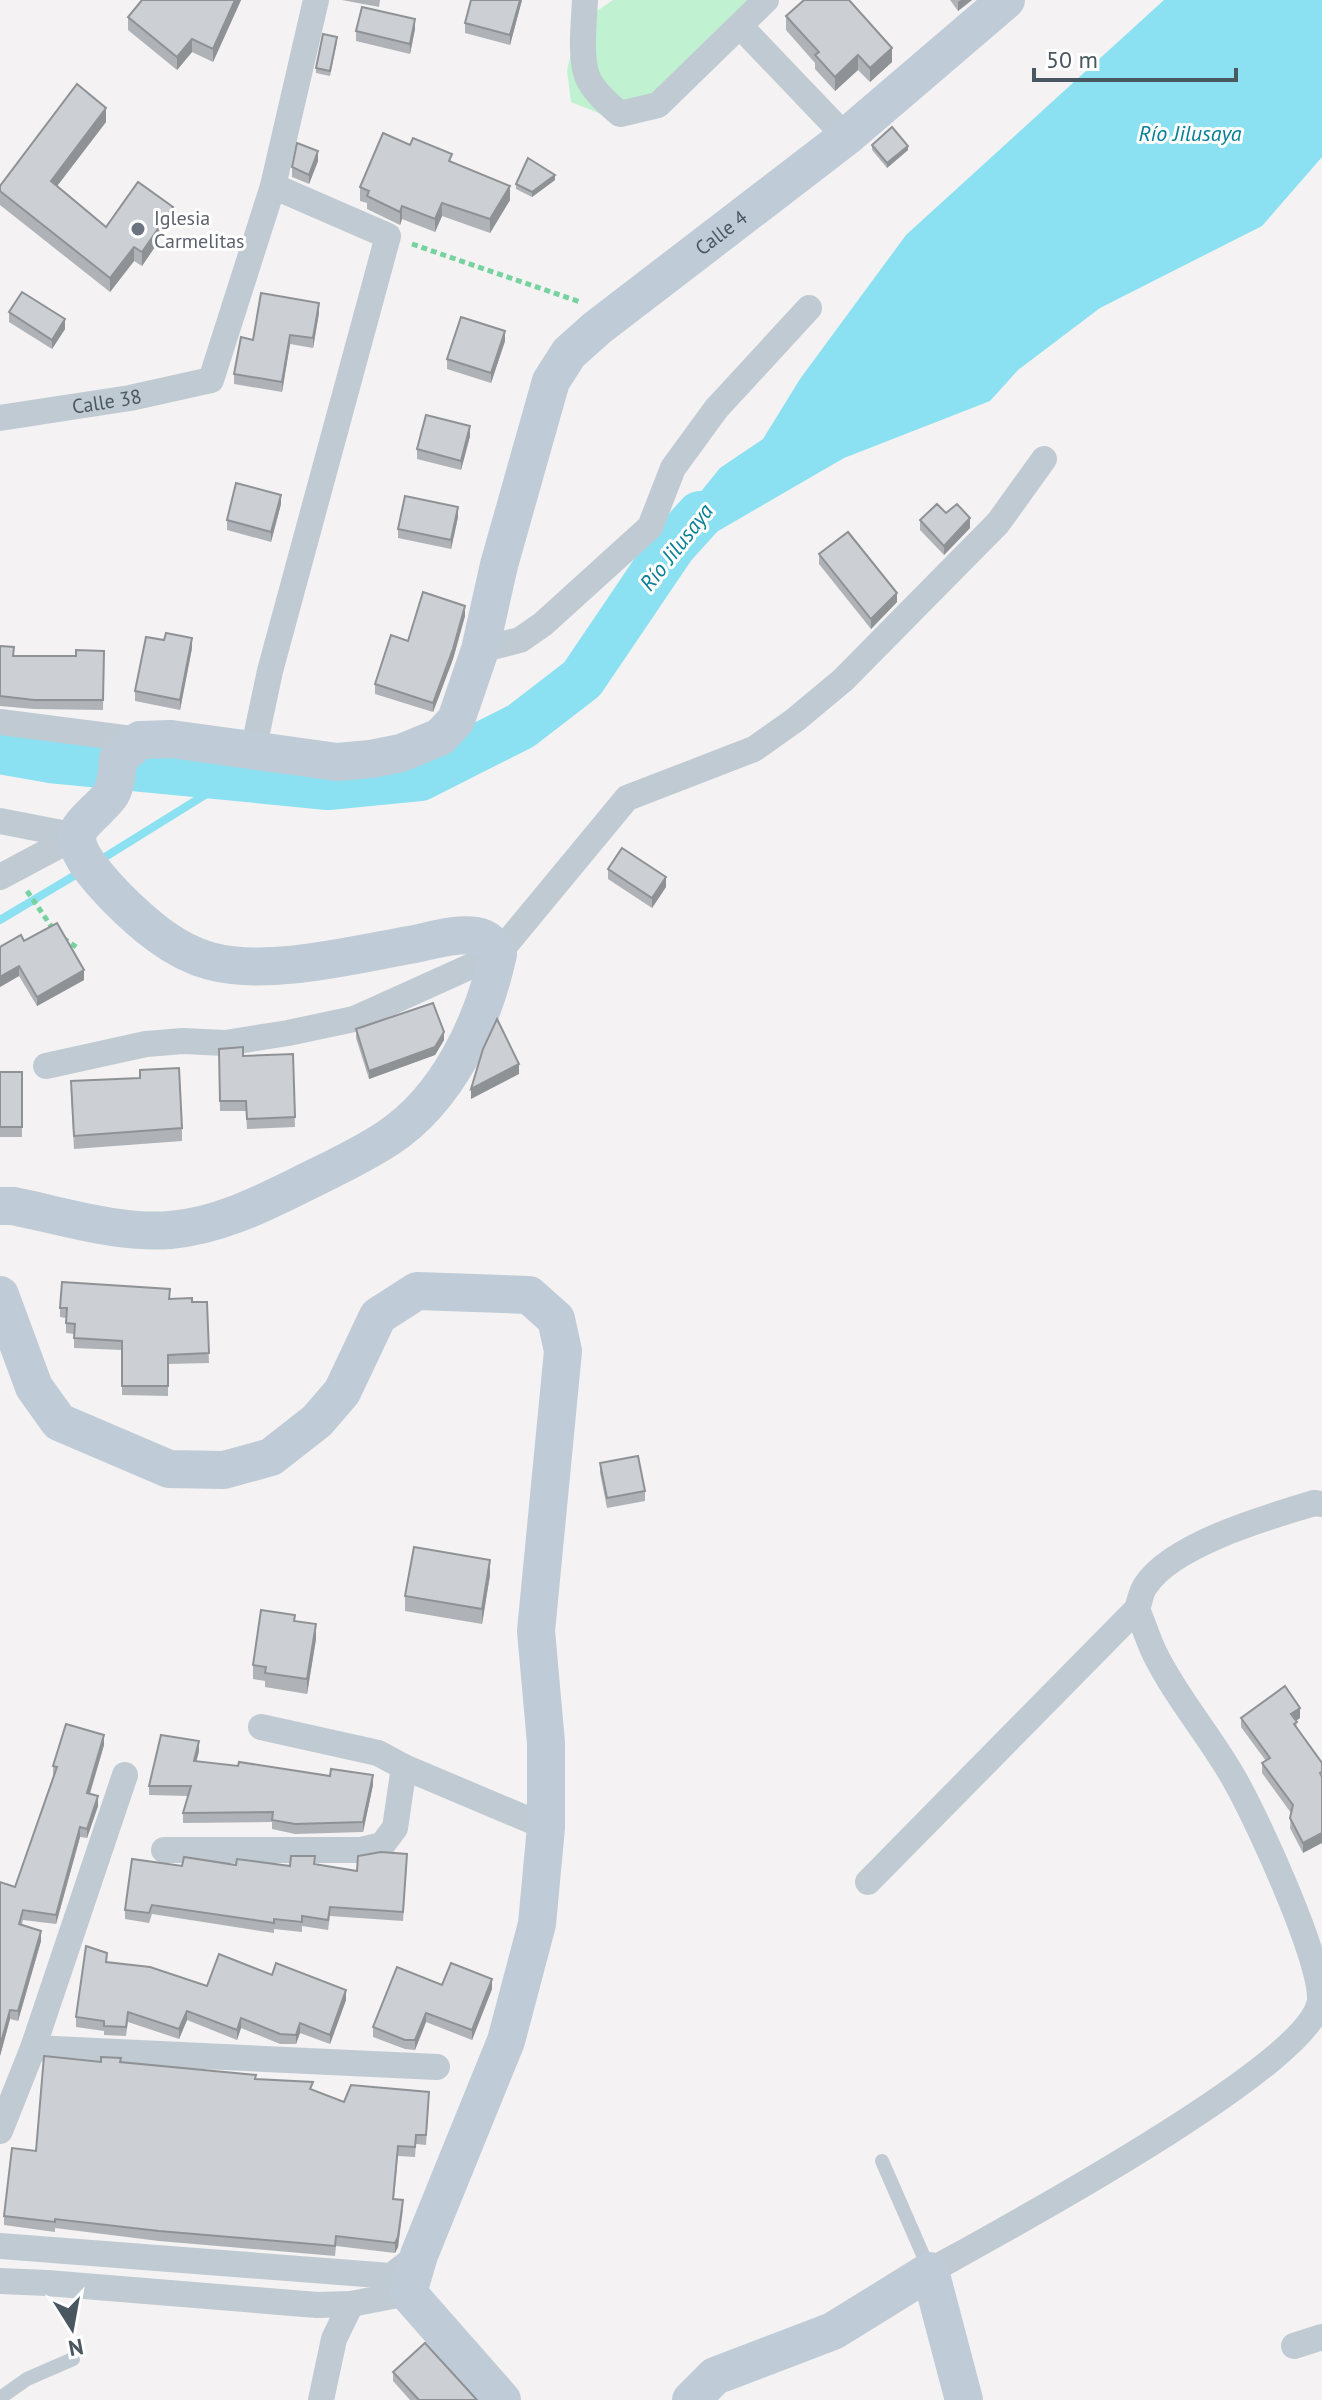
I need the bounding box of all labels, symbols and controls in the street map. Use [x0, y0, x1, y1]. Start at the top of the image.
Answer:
scale bar [1034, 32, 1236, 82]
text: 50 m [1046, 44, 1098, 75]
water label: Río Jilusaya [1138, 119, 1242, 147]
street label: Calle 4 [690, 204, 753, 261]
place label: Iglesia Carmelitas [154, 205, 245, 254]
marker: Iglesia Carmelitas [129, 220, 147, 238]
street label: Calle 38 [70, 383, 144, 420]
water label: Río Jilusaya [633, 498, 719, 596]
north arrow [32, 2288, 112, 2368]
text: N [66, 2333, 86, 2363]

